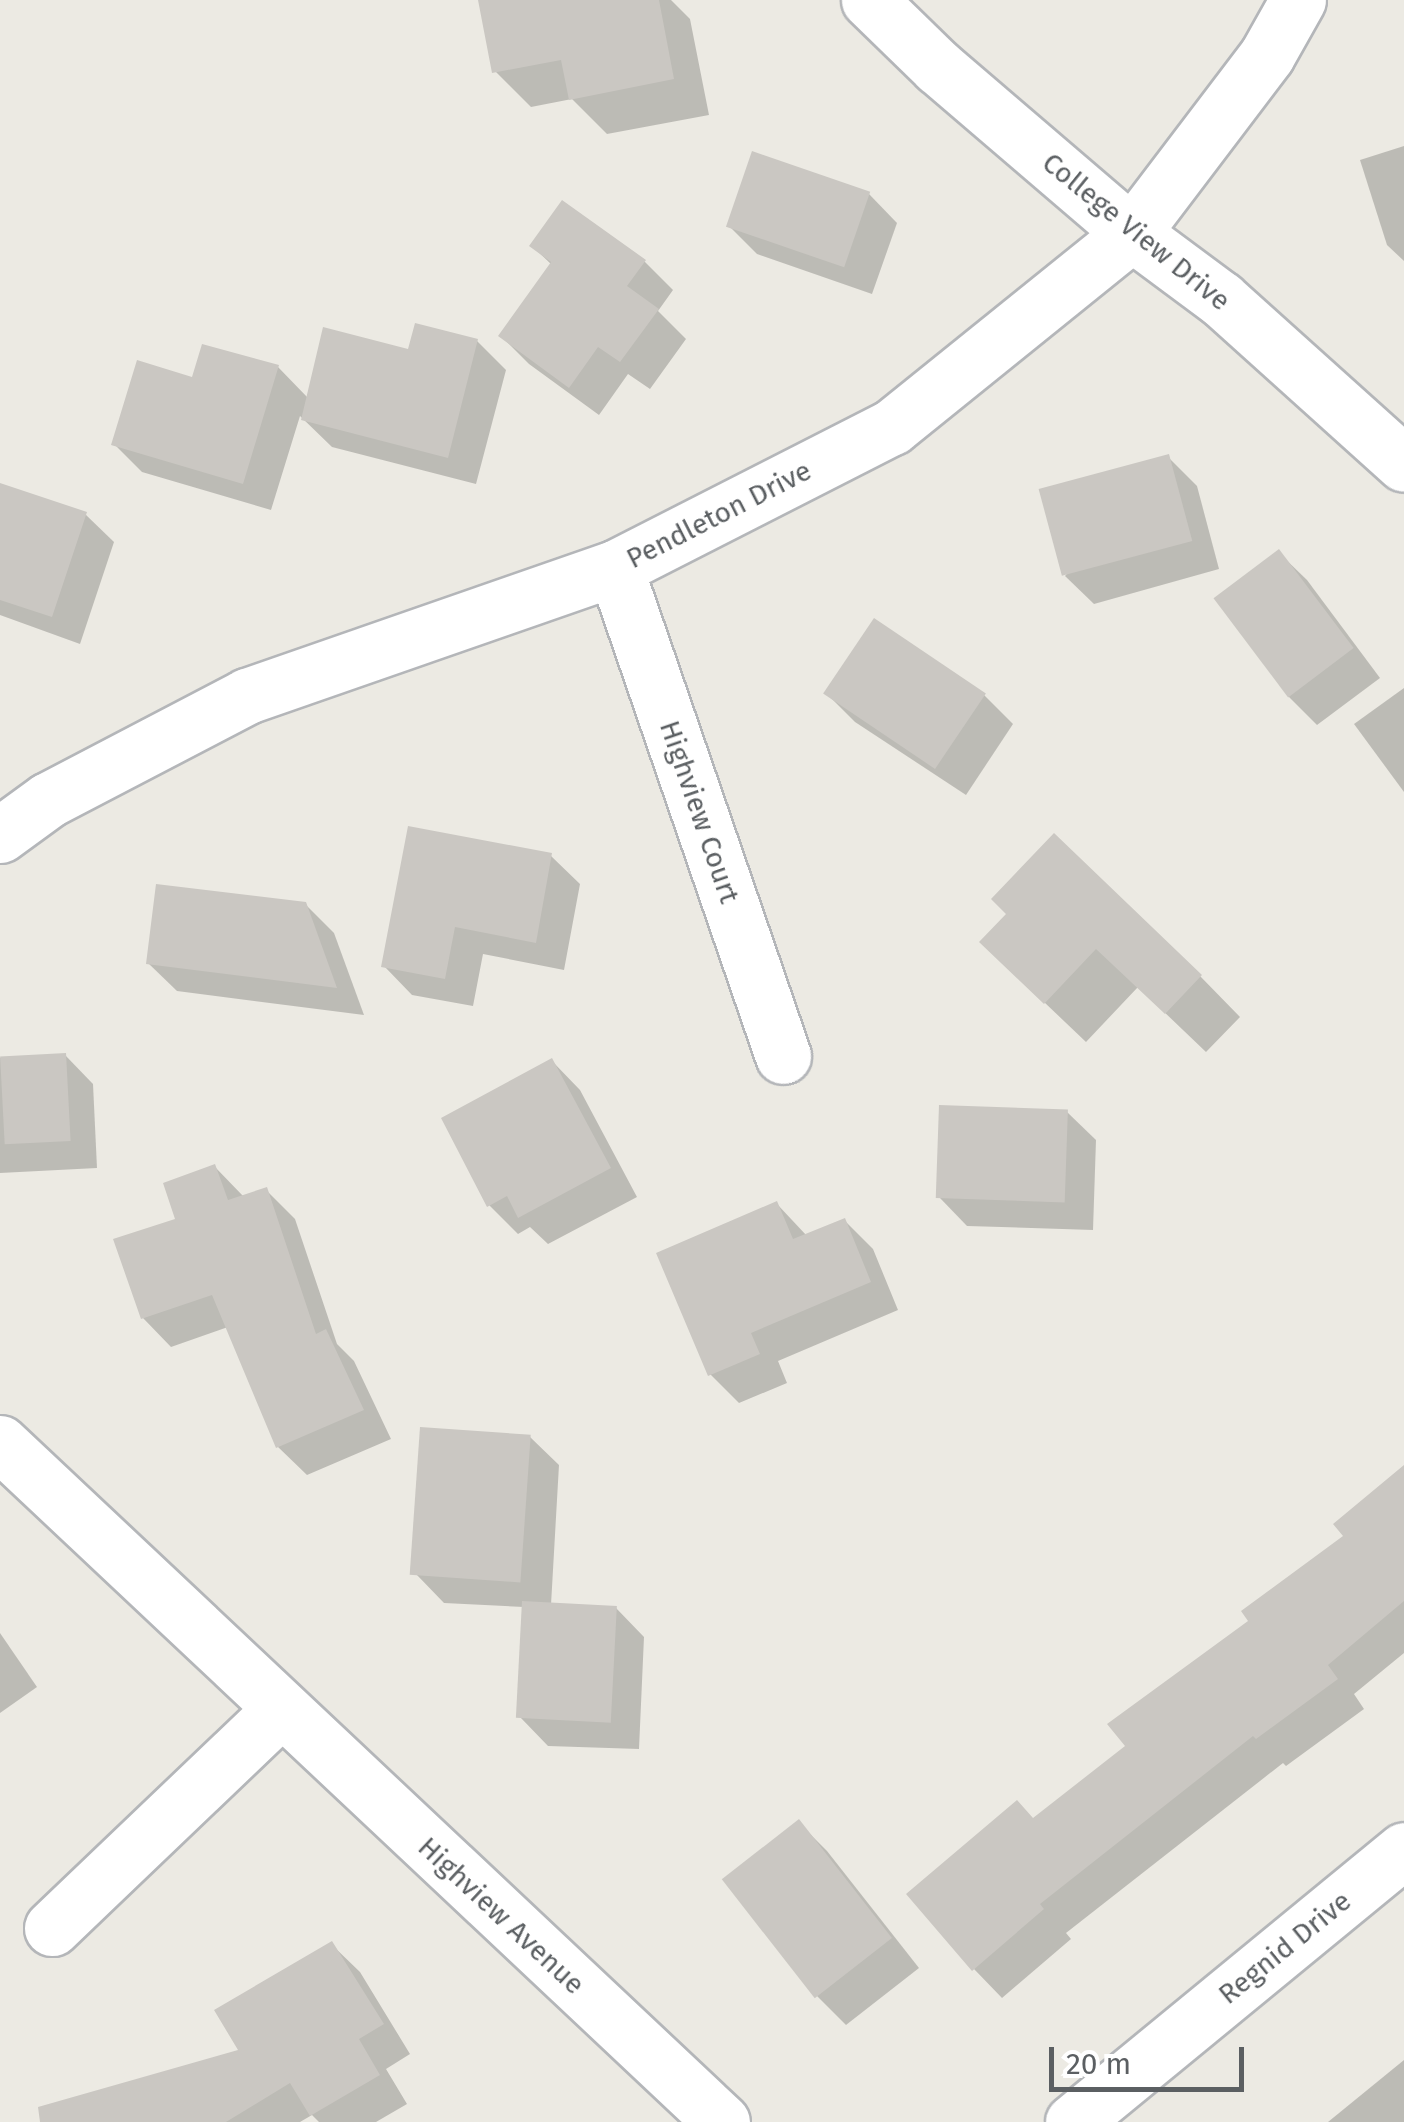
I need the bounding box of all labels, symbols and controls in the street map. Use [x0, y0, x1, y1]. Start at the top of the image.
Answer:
street label: College View Drive [1035, 146, 1237, 318]
street label: Pendleton Drive [621, 454, 817, 576]
street label: Highview Court [652, 716, 746, 908]
street label: Highview Avenue [411, 1830, 591, 2002]
street label: Regnid Drive [1212, 1884, 1358, 2012]
scale bar [1054, 2027, 1249, 2089]
text: 20 m [1066, 2046, 1131, 2082]

